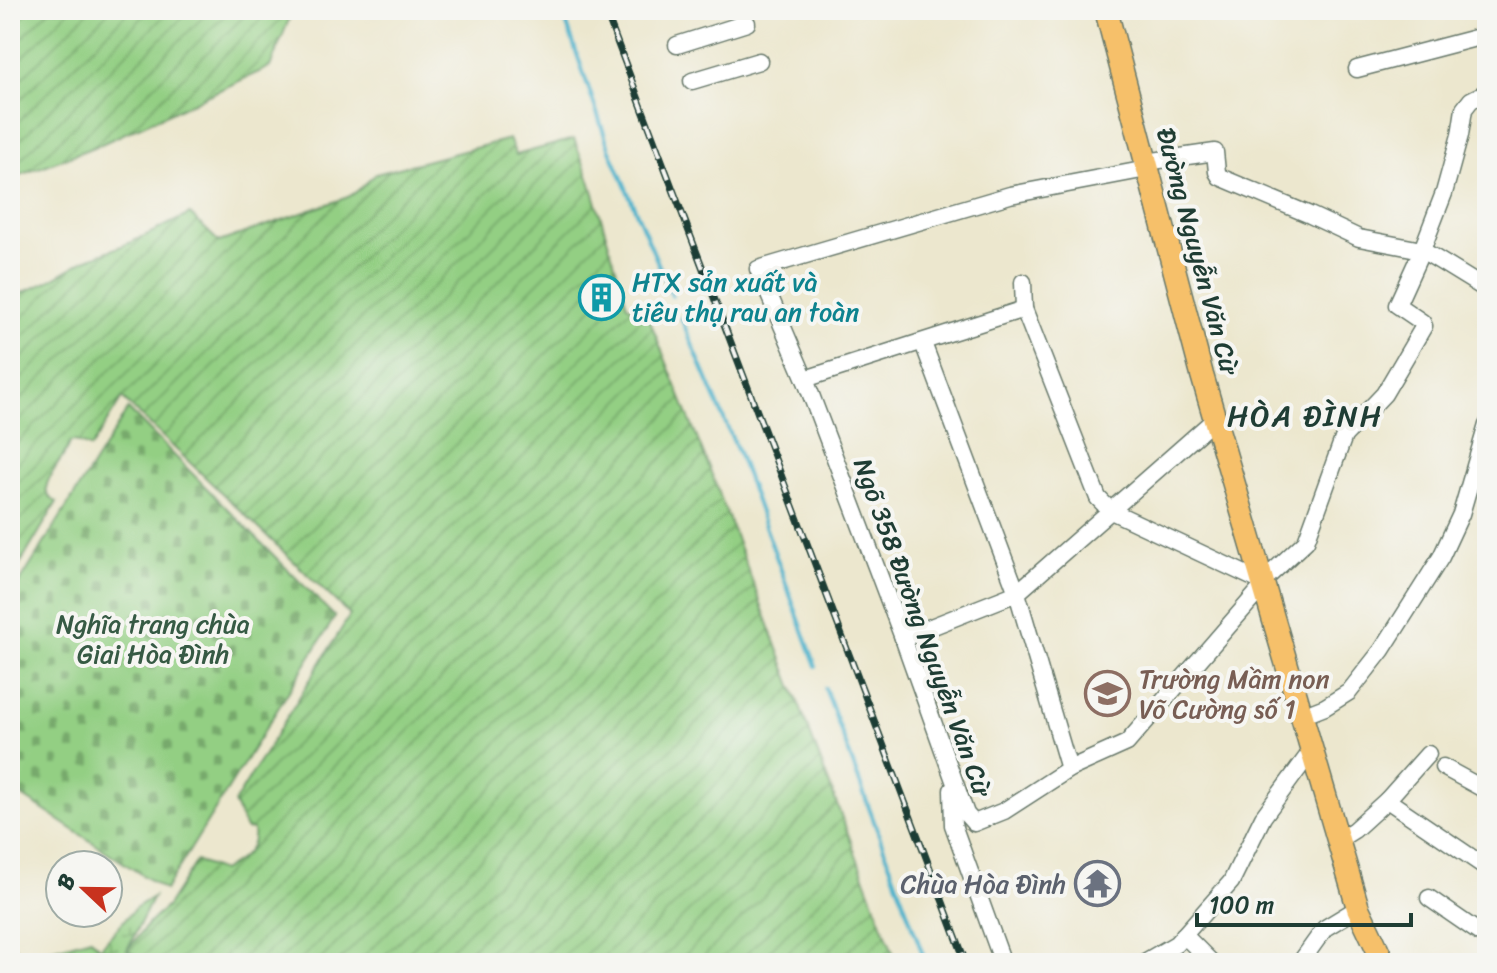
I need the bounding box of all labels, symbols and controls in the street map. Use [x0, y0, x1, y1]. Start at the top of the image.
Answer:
street label: Đường Nguyễn Văn Cừ [1143, 123, 1253, 381]
place label: HTX sản xuất và tiêu thụ rau an toàn [632, 259, 859, 335]
building icon: HTX sản xuất và tiêu thụ rau an toàn [577, 273, 625, 321]
district label: HÒA ĐÌNH [1227, 389, 1383, 443]
street label: Ngõ 358 Đường Nguyễn Văn Cừ [840, 451, 1006, 804]
park label: Nghĩa trang chùa Giai Hòa Đình [56, 601, 250, 677]
place label: Trường Mầm non Võ Cường số 1 [1139, 656, 1330, 732]
school or university icon: Trường Mầm non Võ Cường số 1 [1084, 670, 1132, 718]
north arrow [44, 849, 124, 929]
temple icon: Chùa Hòa Đình [1073, 860, 1121, 908]
place label: Chùa Hòa Đình [901, 861, 1066, 907]
text: B [45, 868, 87, 895]
scale bar [1197, 877, 1411, 927]
text: 100 m [1209, 884, 1274, 926]

